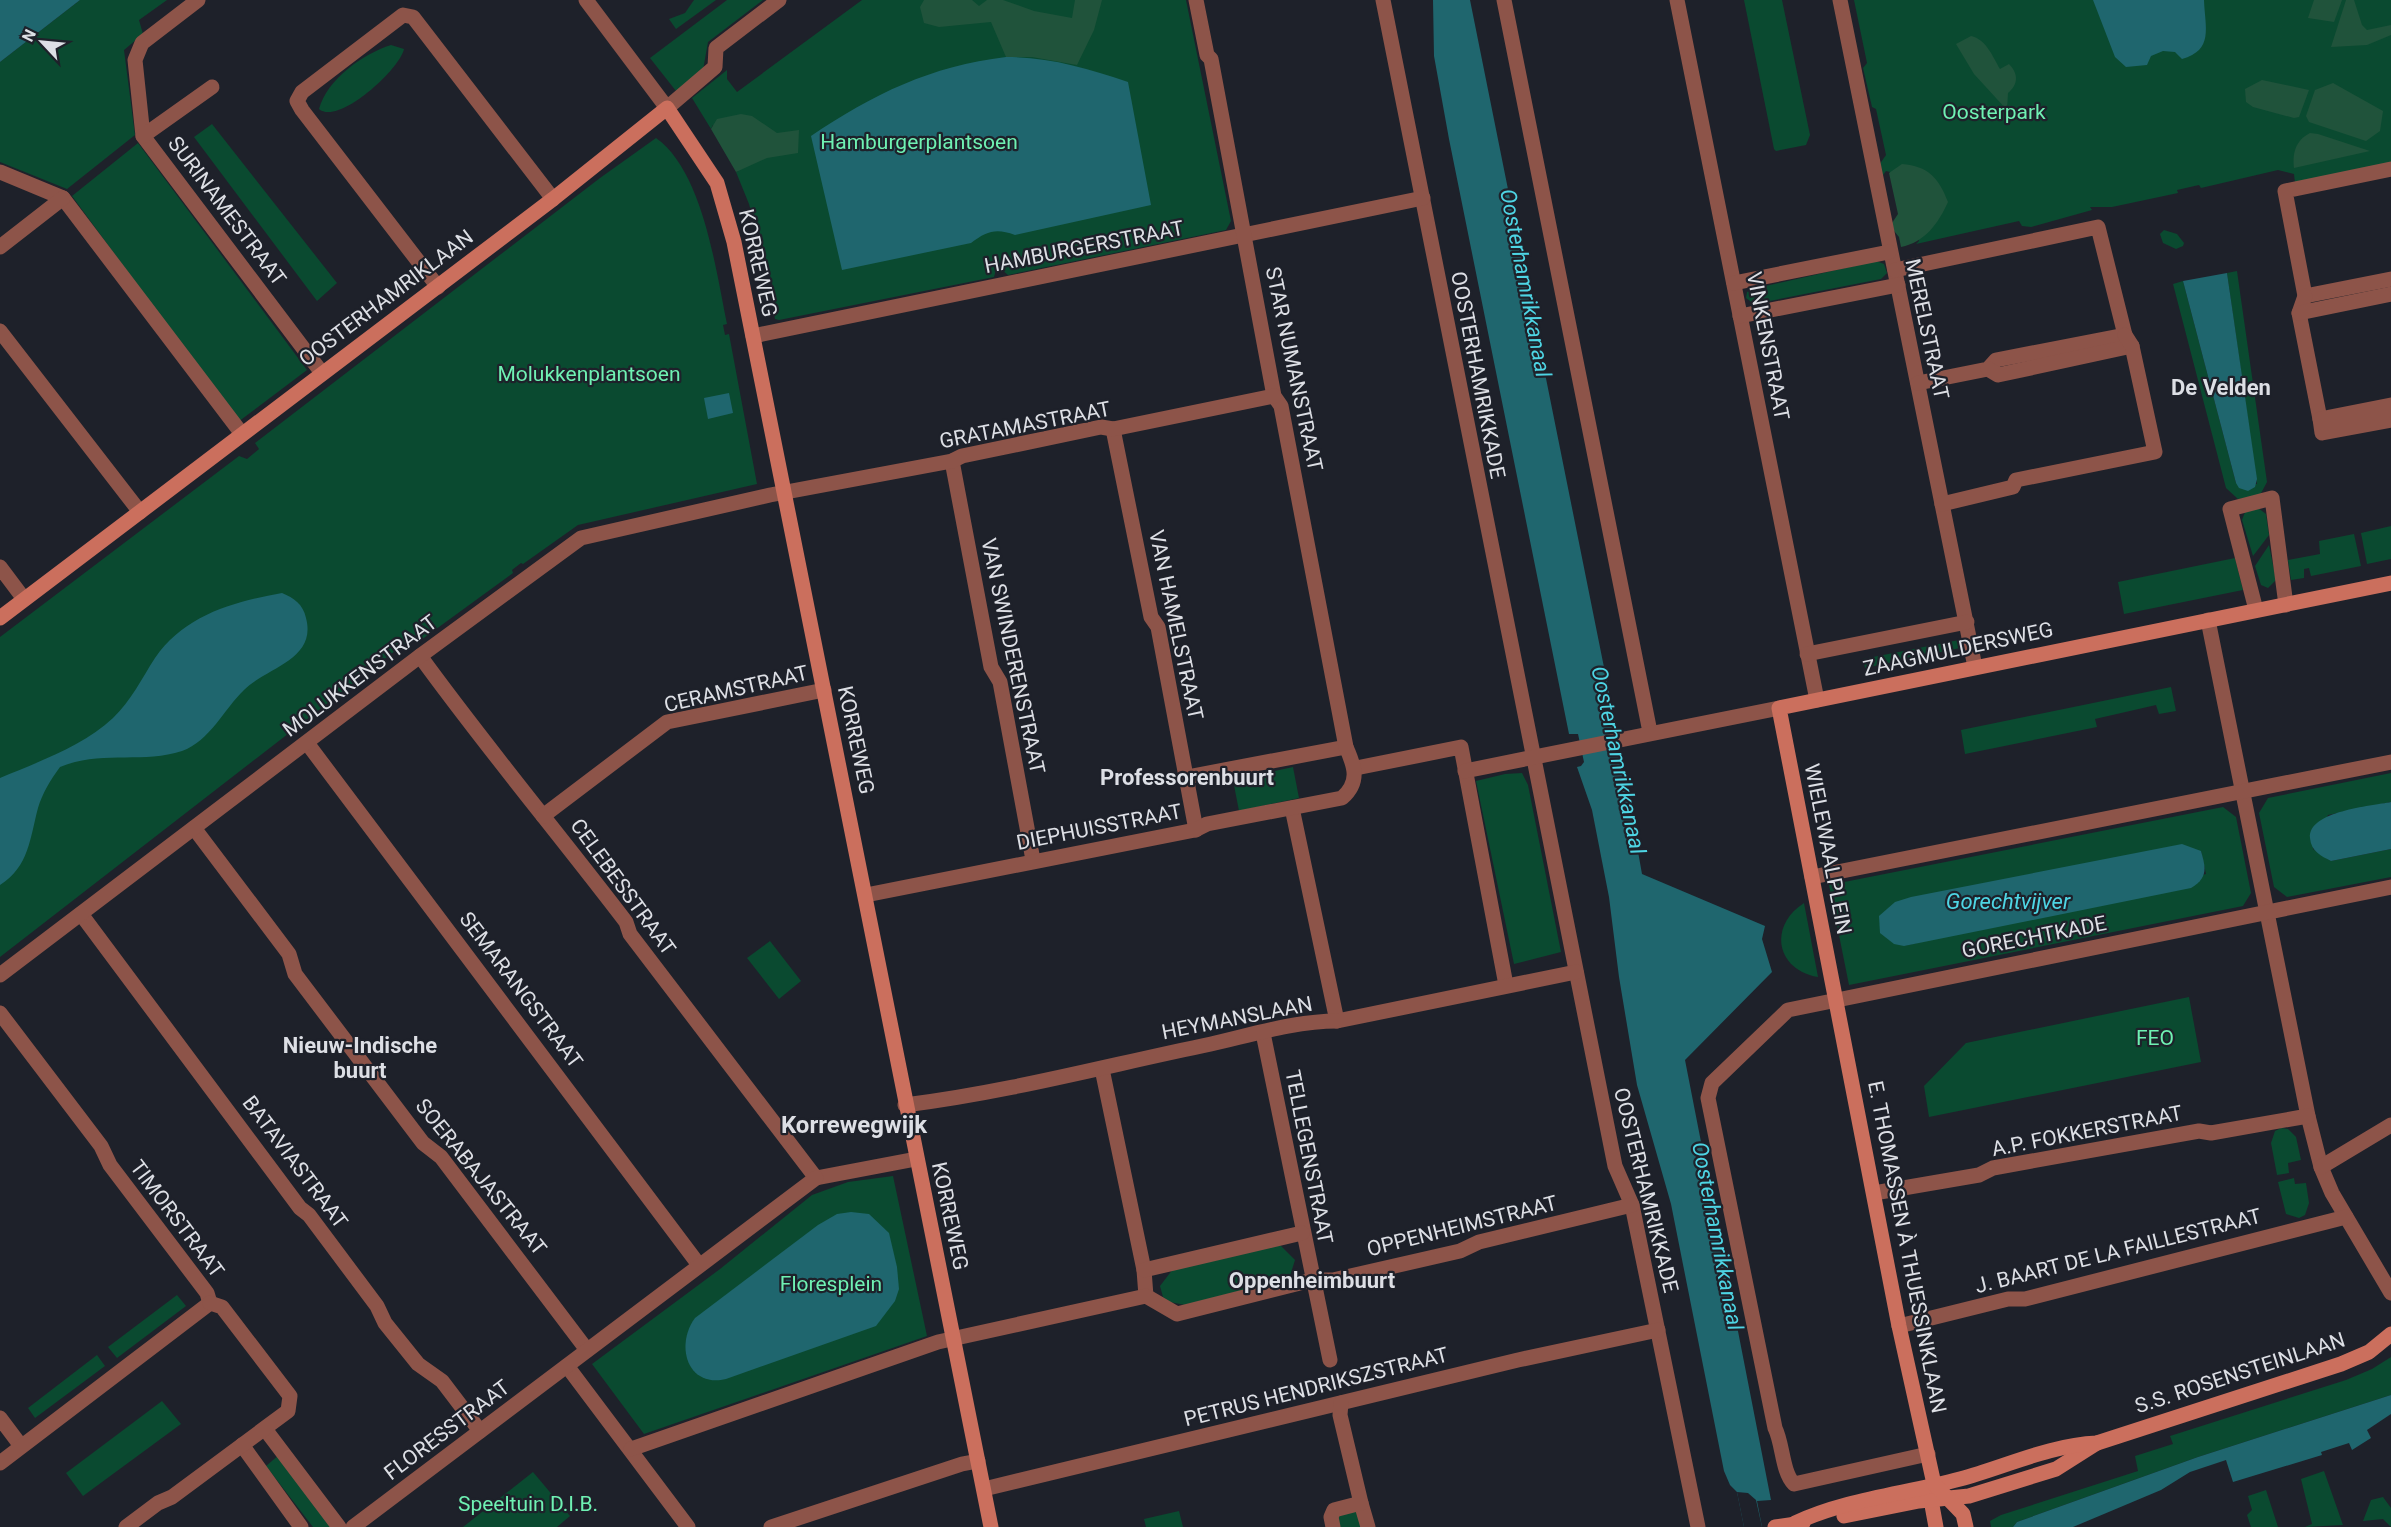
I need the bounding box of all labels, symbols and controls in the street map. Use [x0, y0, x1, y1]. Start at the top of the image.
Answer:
north arrow [12, 12, 72, 72]
text: N [18, 26, 40, 45]
park label: Oosterpark [1942, 100, 2046, 124]
park label: Hamburgerplantsoen [820, 130, 1018, 154]
street label: SURINAMESTRAAT [163, 132, 291, 291]
water label: Oosterhamrikkanaal [1495, 187, 1556, 380]
street label: KORREWEG [734, 207, 782, 319]
street label: HAMBURGERSTRAAT [982, 216, 1186, 278]
street label: OOSTERHAMRIKLAAN [294, 225, 478, 371]
street label: MERELSTRAAT [1900, 257, 1954, 402]
street label: STAR NUMANSTRAAT [1261, 265, 1327, 474]
street label: OOSTERHAMRIKKADE [1446, 269, 1510, 481]
street label: VINKENSTRAAT [1742, 270, 1794, 423]
park label: Molukkenplantsoen [497, 362, 681, 386]
district label: De Velden [2171, 375, 2271, 400]
street label: GRATAMASTRAAT [937, 397, 1113, 453]
street label: VAN HAMELSTRAAT [1144, 528, 1208, 723]
street label: VAN SWINDERENSTRAAT [976, 536, 1050, 777]
street label: MOLUKKENSTRAAT [278, 610, 442, 742]
street label: ZAAGMULDERSWEG [1861, 617, 2055, 681]
street label: CERAMSTRAAT [662, 661, 811, 717]
water label: Oosterhamrikkanaal [1586, 664, 1651, 857]
street label: KORREWEG [833, 684, 879, 796]
street label: WIELEWAALPLEIN [1800, 762, 1856, 936]
district label: Professorenbuurt [1100, 765, 1275, 790]
street label: DIEPHUISSTRAAT [1014, 799, 1184, 855]
street label: CELEBESSTRAAT [565, 814, 681, 960]
water label: Gorechtvijver [1946, 889, 2071, 914]
street label: SEMARANGSTRAAT [455, 907, 588, 1073]
street label: GORECHTKADE [1960, 911, 2109, 963]
street label: HEYMANSLAAN [1160, 992, 1314, 1044]
park label: FEO [2136, 1026, 2174, 1050]
district label: Nieuw-Indische buurt [283, 1033, 437, 1083]
street label: TELLEGENSTRAAT [1280, 1068, 1338, 1247]
street label: E. THOMASSEN À THUESSINKLAAN [1863, 1079, 1951, 1415]
street label: OOSTERHAMRIKKADE [1609, 1085, 1683, 1295]
street label: BATAVIASTRAAT [237, 1091, 353, 1233]
street label: SOERABAJASTRAAT [411, 1094, 552, 1260]
street label: A.P. FOKKERSTRAAT [1990, 1101, 2185, 1161]
district label: Korrewegwijk [781, 1111, 928, 1139]
water label: Oosterhamrikkanaal [1687, 1140, 1748, 1333]
street label: TIMORSTRAAT [125, 1156, 229, 1283]
street label: KORREWEG [927, 1160, 973, 1272]
street label: OPPENHEIMSTRAAT [1364, 1191, 1560, 1261]
street label: J. BAART DE LA FAILLESTRAAT [1972, 1204, 2264, 1298]
district label: Oppenheimbuurt [1229, 1268, 1396, 1293]
park label: Floresplein [780, 1272, 882, 1296]
street label: S.S. ROSENSTEINLAAN [2132, 1328, 2348, 1418]
street label: PETRUS HENDRIKSZSTRAAT [1181, 1342, 1451, 1431]
street label: FLORESSTRAAT [380, 1375, 515, 1485]
park label: Speeltuin D.I.B. [458, 1492, 598, 1516]

